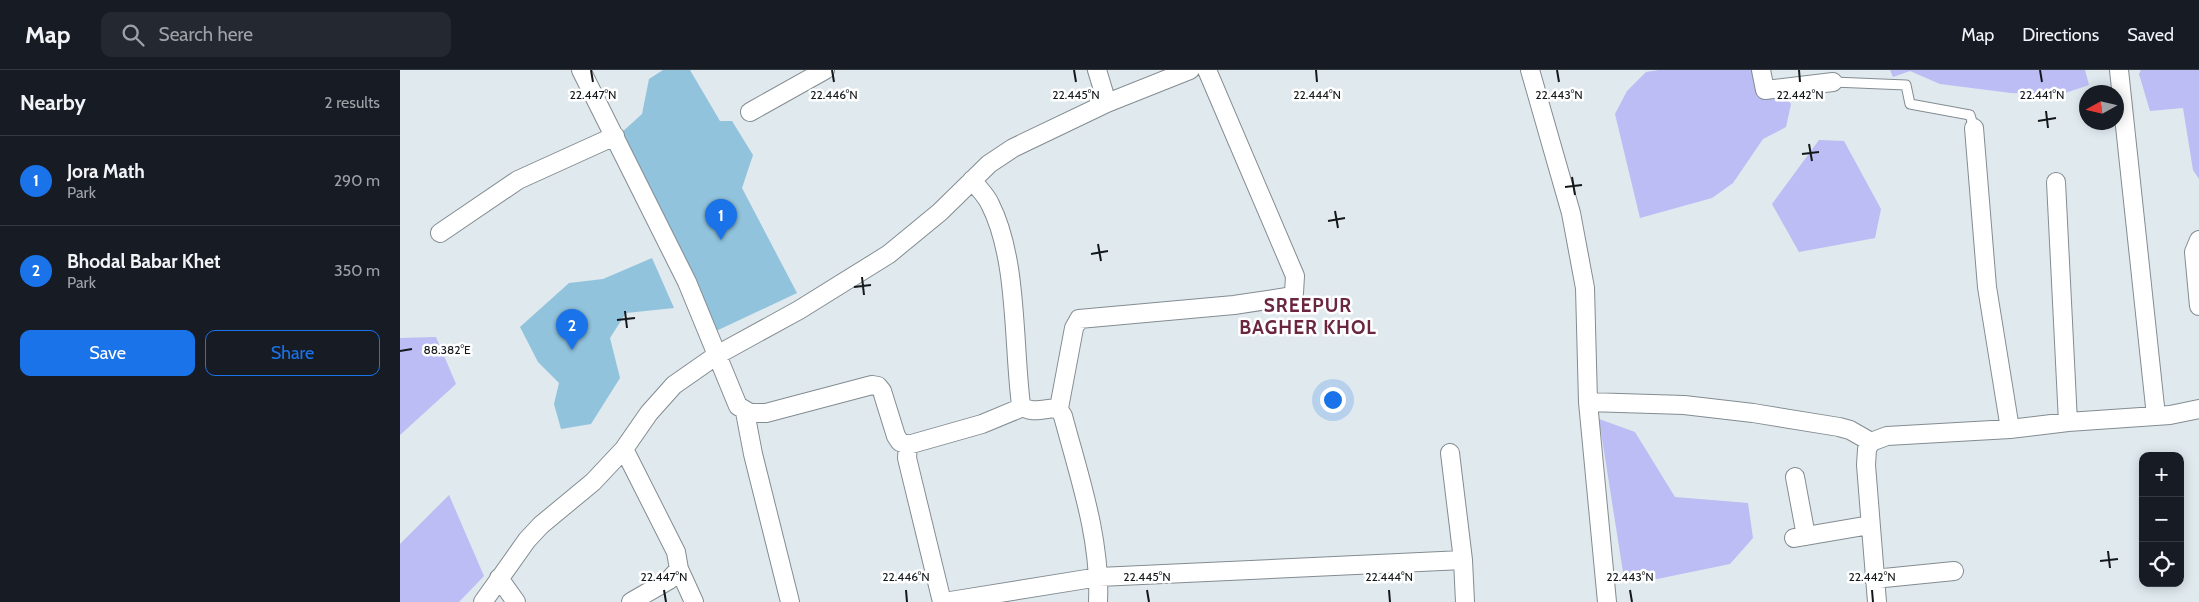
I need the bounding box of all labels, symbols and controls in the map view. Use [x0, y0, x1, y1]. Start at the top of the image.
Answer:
search box [101, 12, 451, 57]
text: Map [25, 20, 71, 49]
icon: search [119, 21, 147, 49]
text: Search here [159, 23, 253, 46]
text: Map [1961, 24, 1994, 46]
text: Directions [2022, 24, 2099, 46]
text: Saved [2127, 24, 2174, 46]
north arrow [2079, 85, 2124, 130]
text: 22.447°N [570, 87, 616, 102]
text: 22.446°N [810, 87, 858, 102]
text: 22.445°N [1052, 87, 1100, 102]
text: 22.444°N [1293, 87, 1341, 102]
text: 22.443°N [1535, 87, 1583, 102]
text: 22.442°N [1776, 87, 1824, 102]
text: 22.441°N [2020, 87, 2064, 102]
text: Nearby [20, 90, 86, 115]
text: 2 results [324, 93, 380, 112]
text: Jora Math [67, 160, 145, 183]
text: 1 [33, 171, 39, 190]
text: 290 m [334, 171, 380, 190]
text: Park [67, 183, 96, 202]
pin: 1 [705, 199, 737, 240]
text: Bhodal Babar Khet [67, 250, 221, 273]
text: 2 [32, 261, 40, 280]
text: 350 m [334, 261, 380, 280]
text: Park [67, 273, 96, 292]
district label: SREEPUR BAGHER KHOL [1239, 294, 1377, 339]
pin: 2 [556, 309, 588, 350]
button: Save [20, 330, 195, 376]
button: Share [205, 330, 380, 376]
text: 88.382°E [423, 342, 471, 357]
your location [1320, 387, 1346, 413]
map controls [2139, 452, 2184, 587]
button: + [2139, 452, 2184, 497]
button: − [2139, 497, 2184, 542]
button: locate [2139, 542, 2184, 587]
text: 22.447°N [641, 569, 687, 584]
text: 22.446°N [882, 569, 930, 584]
text: 22.445°N [1123, 569, 1171, 584]
text: 22.444°N [1365, 569, 1413, 584]
text: 22.443°N [1606, 569, 1654, 584]
text: 22.442°N [1848, 569, 1896, 584]

